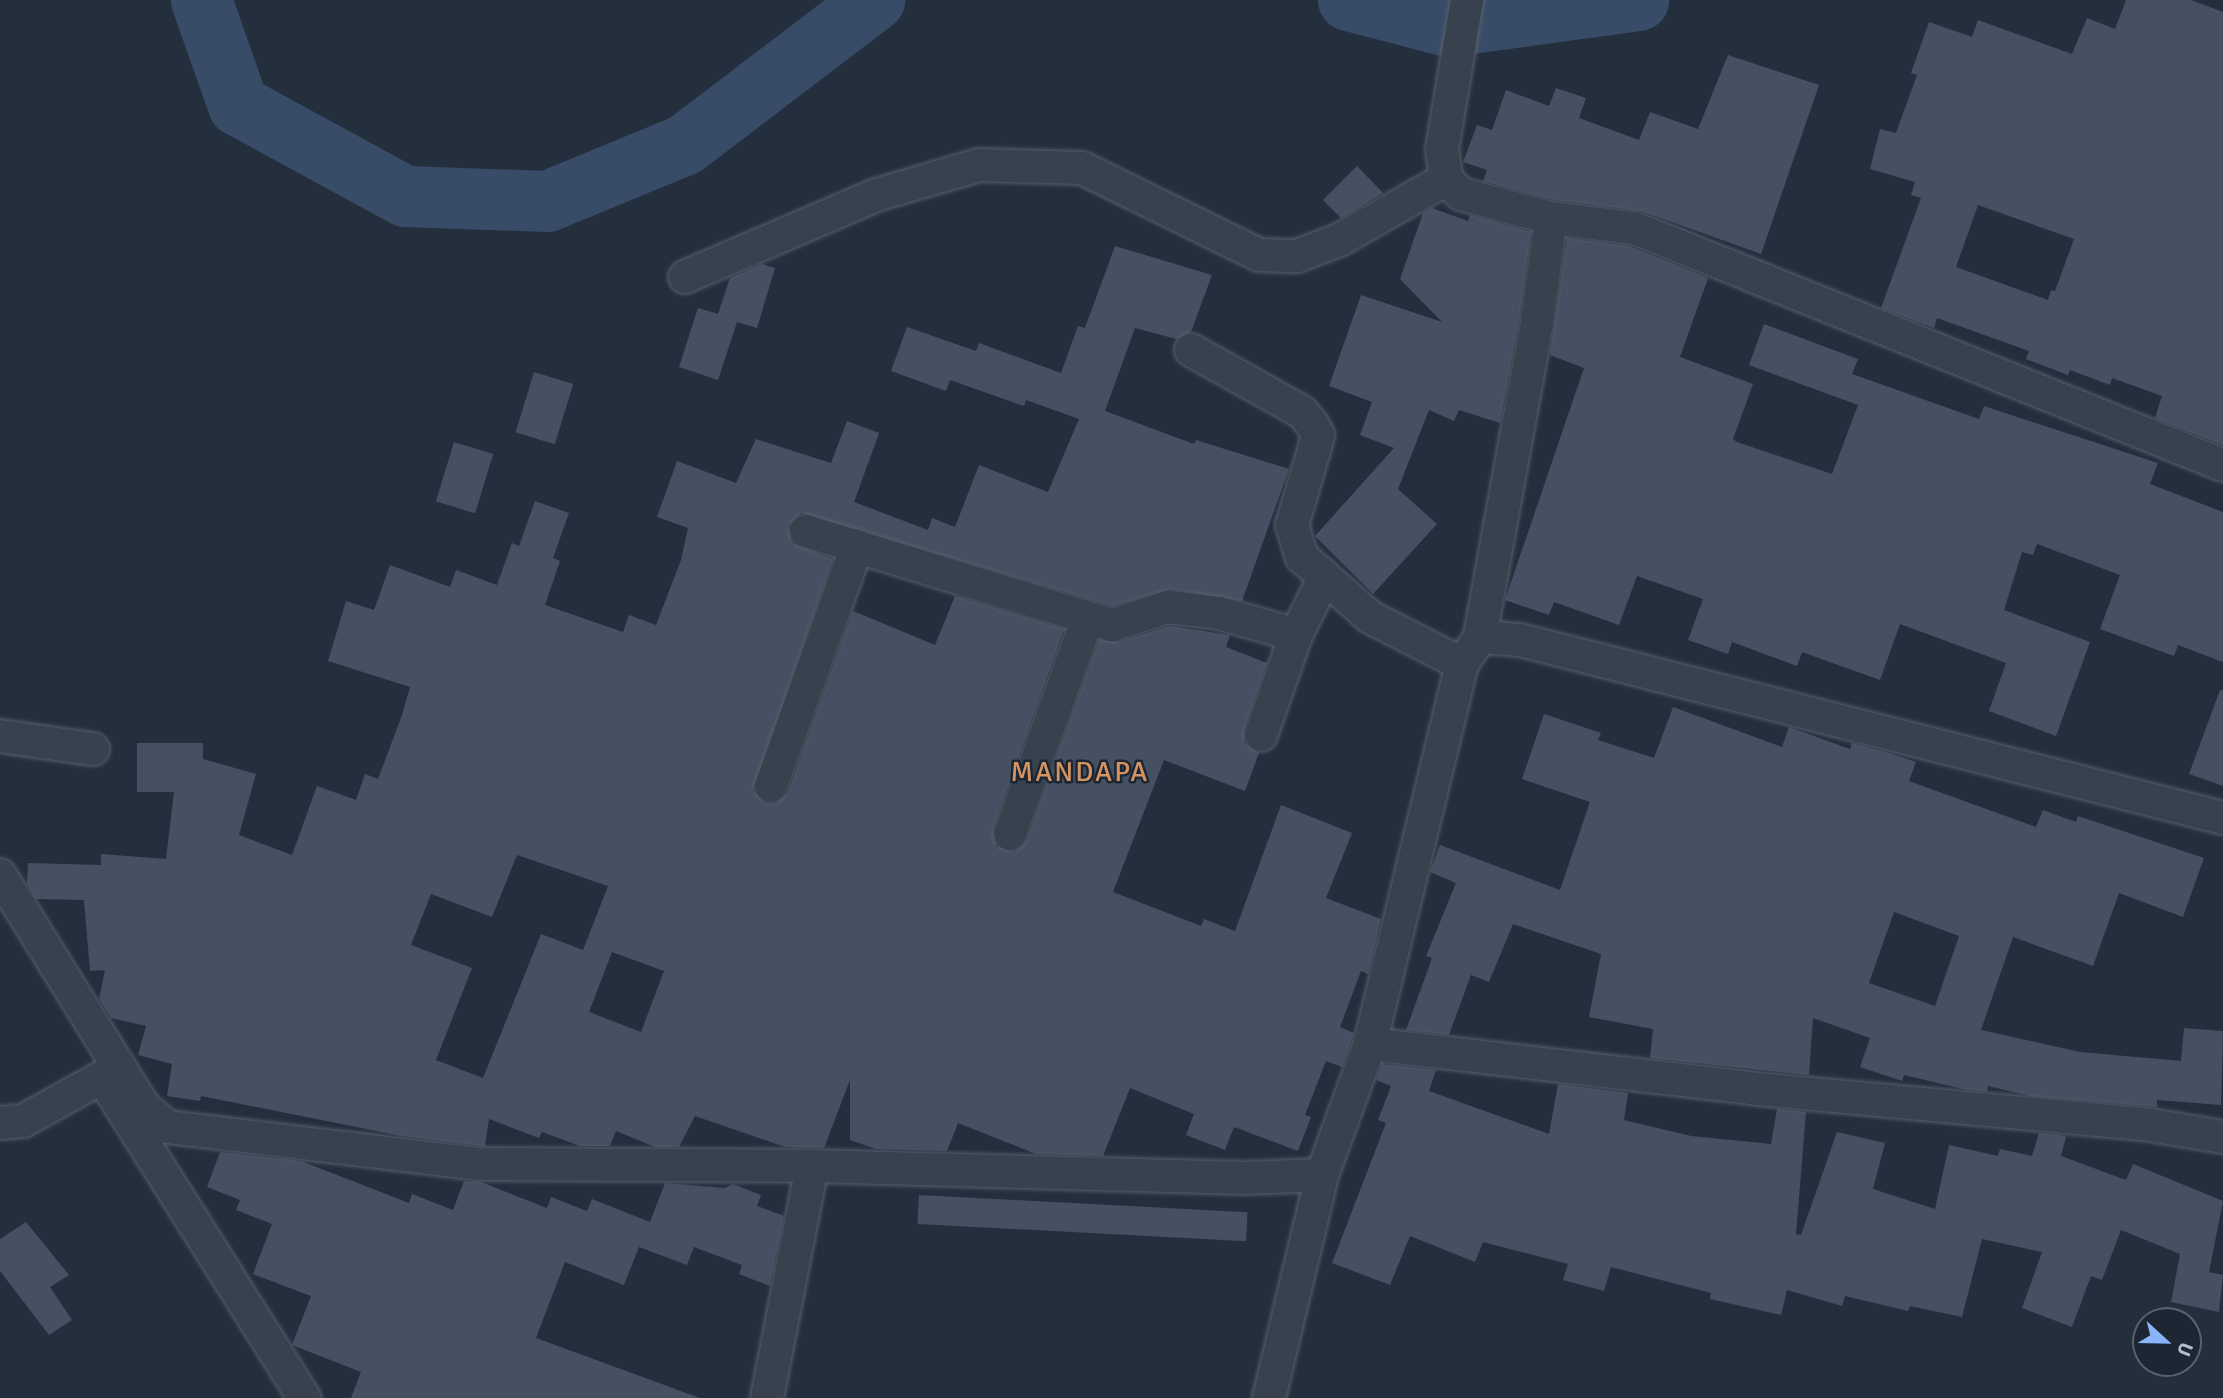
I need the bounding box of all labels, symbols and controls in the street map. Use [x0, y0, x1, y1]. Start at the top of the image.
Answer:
district label: MANDAPA [1011, 755, 1149, 789]
north arrow [2132, 1307, 2202, 1377]
text: U [2171, 1339, 2198, 1360]

